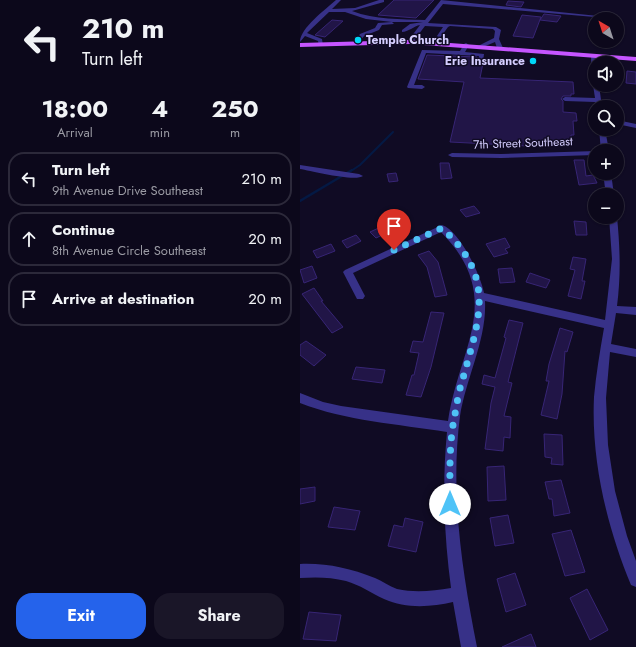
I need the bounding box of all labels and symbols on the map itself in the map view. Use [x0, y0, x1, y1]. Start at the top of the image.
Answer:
north arrow [588, 12, 624, 48]
place label: Temple Church [366, 31, 449, 49]
marker: Temple Church [353, 35, 363, 45]
place label: Erie Insurance [445, 52, 525, 70]
marker: Erie Insurance [528, 56, 538, 66]
street label: 7th Street Southeast [473, 132, 573, 154]
pin [377, 209, 411, 250]
position arrow [429, 483, 471, 525]

